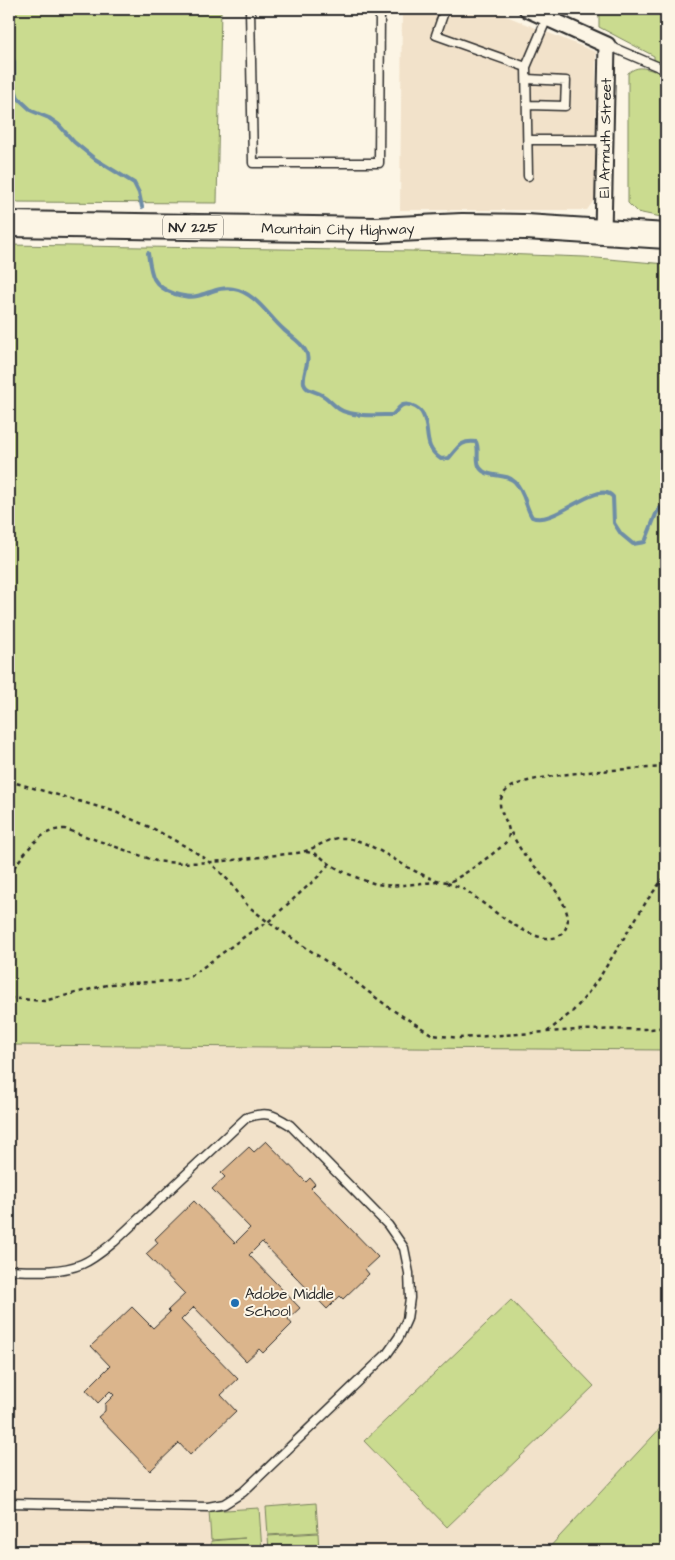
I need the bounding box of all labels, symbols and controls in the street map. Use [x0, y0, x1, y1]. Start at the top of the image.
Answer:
street label: El Armuth Street [594, 78, 617, 198]
road number: NV 225 [163, 216, 223, 238]
street label: Mountain City Highway [261, 218, 415, 242]
place label: Adobe Middle School [245, 1284, 334, 1322]
marker: Adobe Middle School [229, 1297, 241, 1309]

